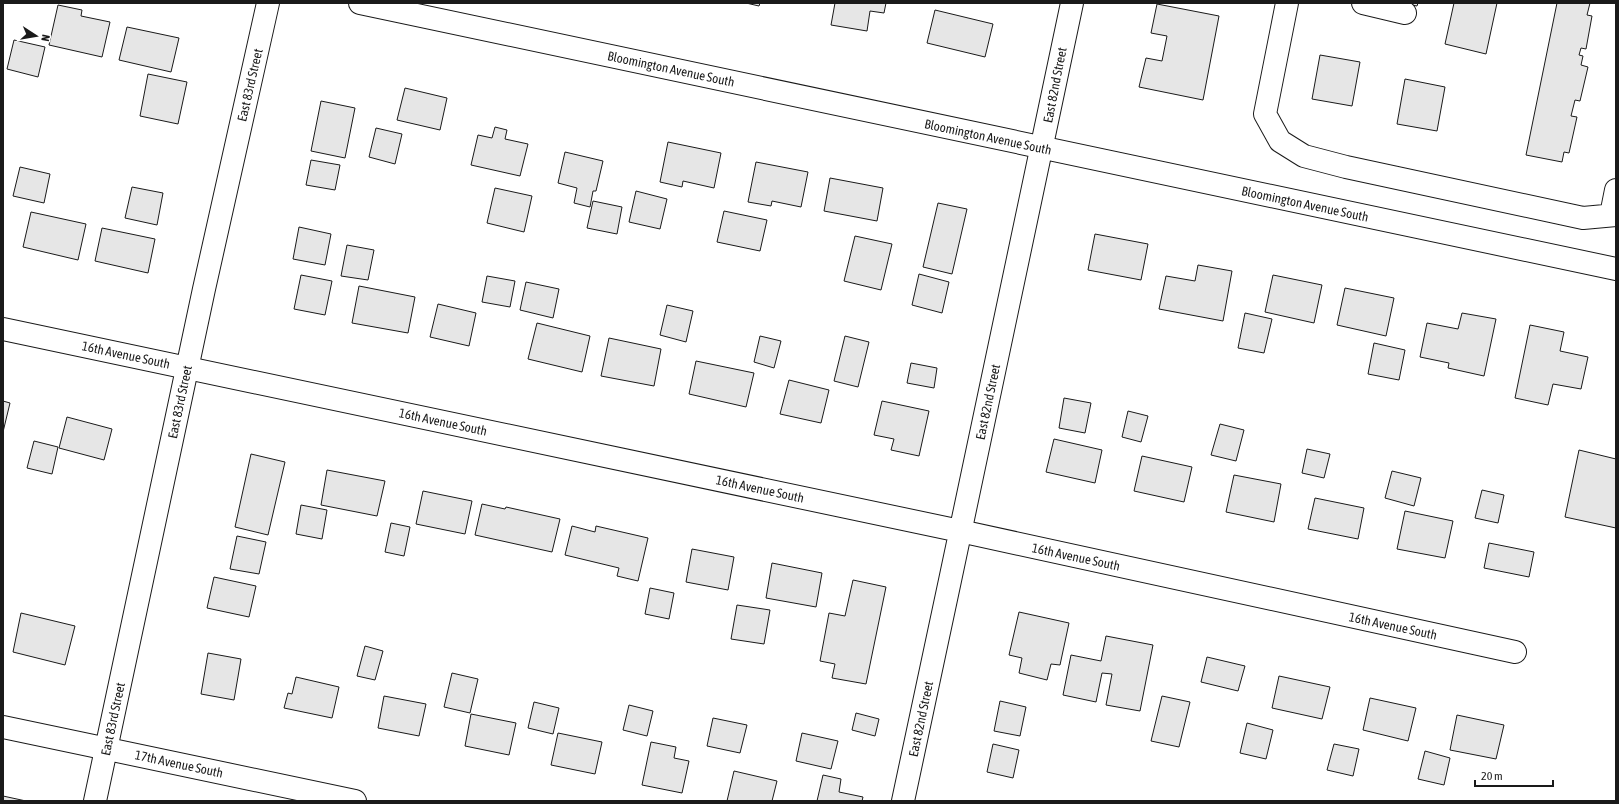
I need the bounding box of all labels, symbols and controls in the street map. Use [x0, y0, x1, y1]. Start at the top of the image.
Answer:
north arrow [16, 16, 56, 56]
text: N [39, 34, 52, 43]
street label: East 82nd Street [1040, 46, 1070, 124]
street label: East 83rd Street [234, 47, 266, 123]
street label: Bloomington Avenue South [606, 48, 736, 90]
street label: Bloomington Avenue South [923, 116, 1053, 158]
street label: Bloomington Avenue South [1240, 183, 1370, 225]
street label: 16th Avenue South [81, 338, 171, 372]
street label: East 82nd Street [973, 363, 1003, 441]
street label: East 83rd Street [165, 364, 195, 440]
street label: 16th Avenue South [398, 405, 488, 439]
street label: 16th Avenue South [715, 472, 805, 506]
street label: 16th Avenue South [1031, 540, 1121, 574]
street label: 16th Avenue South [1348, 609, 1438, 643]
street label: East 82nd Street [906, 680, 936, 758]
street label: East 83rd Street [98, 681, 128, 757]
street label: 17th Avenue South [134, 747, 224, 781]
scale bar [1475, 762, 1553, 788]
text: 20 m [1481, 769, 1503, 783]

